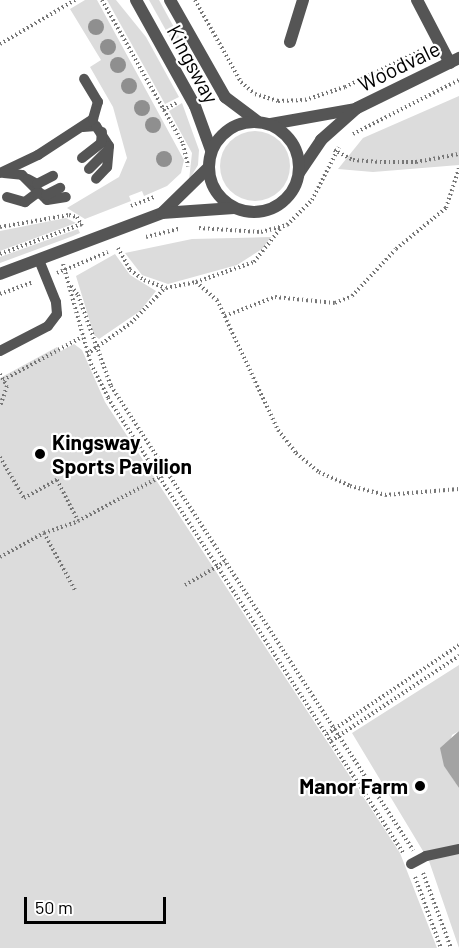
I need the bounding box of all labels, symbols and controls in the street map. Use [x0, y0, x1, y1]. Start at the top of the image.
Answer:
street label: Kingsway [162, 20, 224, 108]
street label: Woodvale [354, 35, 444, 97]
place label: Kingsway Sports Pavilion [52, 429, 192, 479]
marker: Kingsway Sports Pavilion [33, 447, 47, 461]
place label: Manor Farm [299, 773, 408, 799]
marker: Manor Farm [413, 779, 427, 793]
scale bar [27, 885, 170, 923]
text: 50 m [35, 896, 73, 918]

